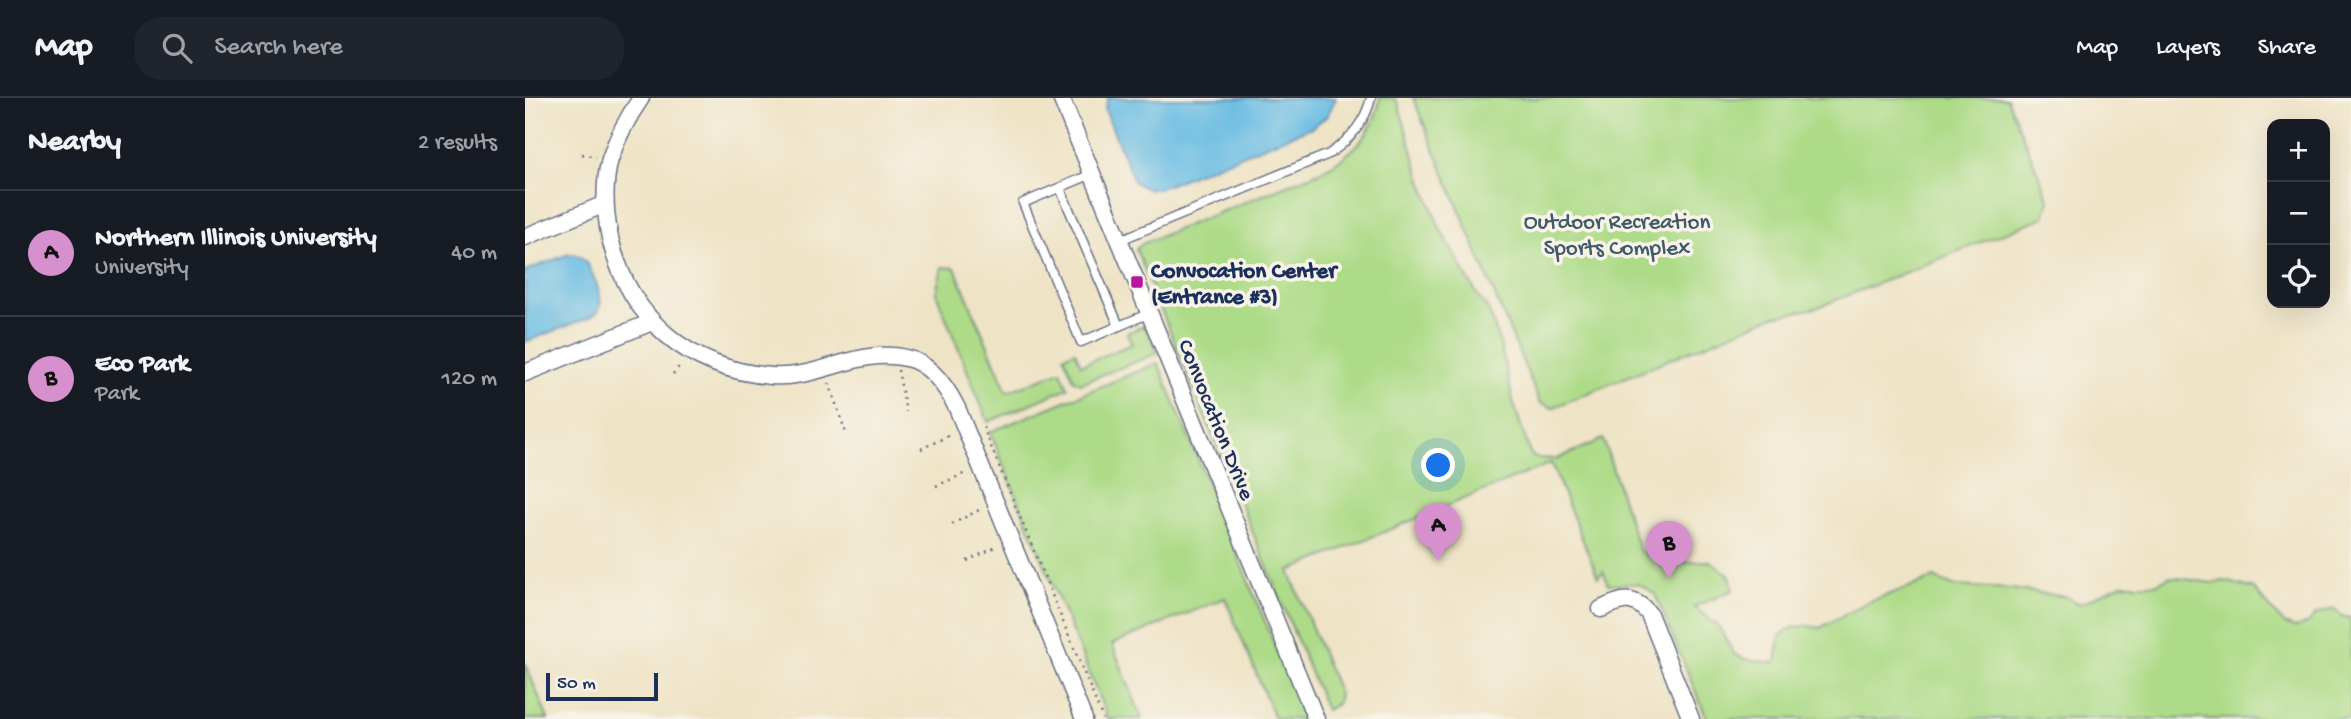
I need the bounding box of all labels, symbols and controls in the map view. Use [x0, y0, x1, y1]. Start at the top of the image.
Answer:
search box [134, 17, 624, 80]
text: Map [35, 29, 92, 67]
icon: search [158, 29, 196, 67]
text: Search here [214, 33, 343, 64]
text: Map [2076, 34, 2118, 63]
text: Layers [2156, 34, 2220, 63]
text: Share [2258, 34, 2316, 63]
map controls [2267, 119, 2330, 308]
button: + [2267, 119, 2330, 182]
text: Nearby [28, 126, 121, 161]
text: 2 results [418, 130, 497, 157]
button: − [2267, 182, 2330, 245]
park label: Outdoor Recreation Sports Complex [1524, 210, 1710, 263]
text: Northern Illinois University [95, 224, 377, 255]
text: A [44, 240, 58, 267]
text: 40 m [451, 240, 497, 267]
button: locate [2267, 245, 2330, 308]
text: University [95, 255, 189, 282]
place label: Convocation Center (Entrance #3) [1151, 259, 1339, 312]
marker: Convocation Center (Entrance #3) [1129, 274, 1145, 290]
street label: Convocation Drive [1170, 336, 1260, 506]
text: Eco Park [95, 350, 189, 381]
text: B [45, 366, 57, 393]
text: 120 m [442, 366, 497, 393]
text: Park [95, 381, 139, 408]
your location [1421, 448, 1455, 482]
pin: A [1415, 503, 1461, 561]
pin: B [1646, 521, 1692, 579]
scale bar [546, 670, 658, 702]
text: 50 m [557, 673, 596, 696]

